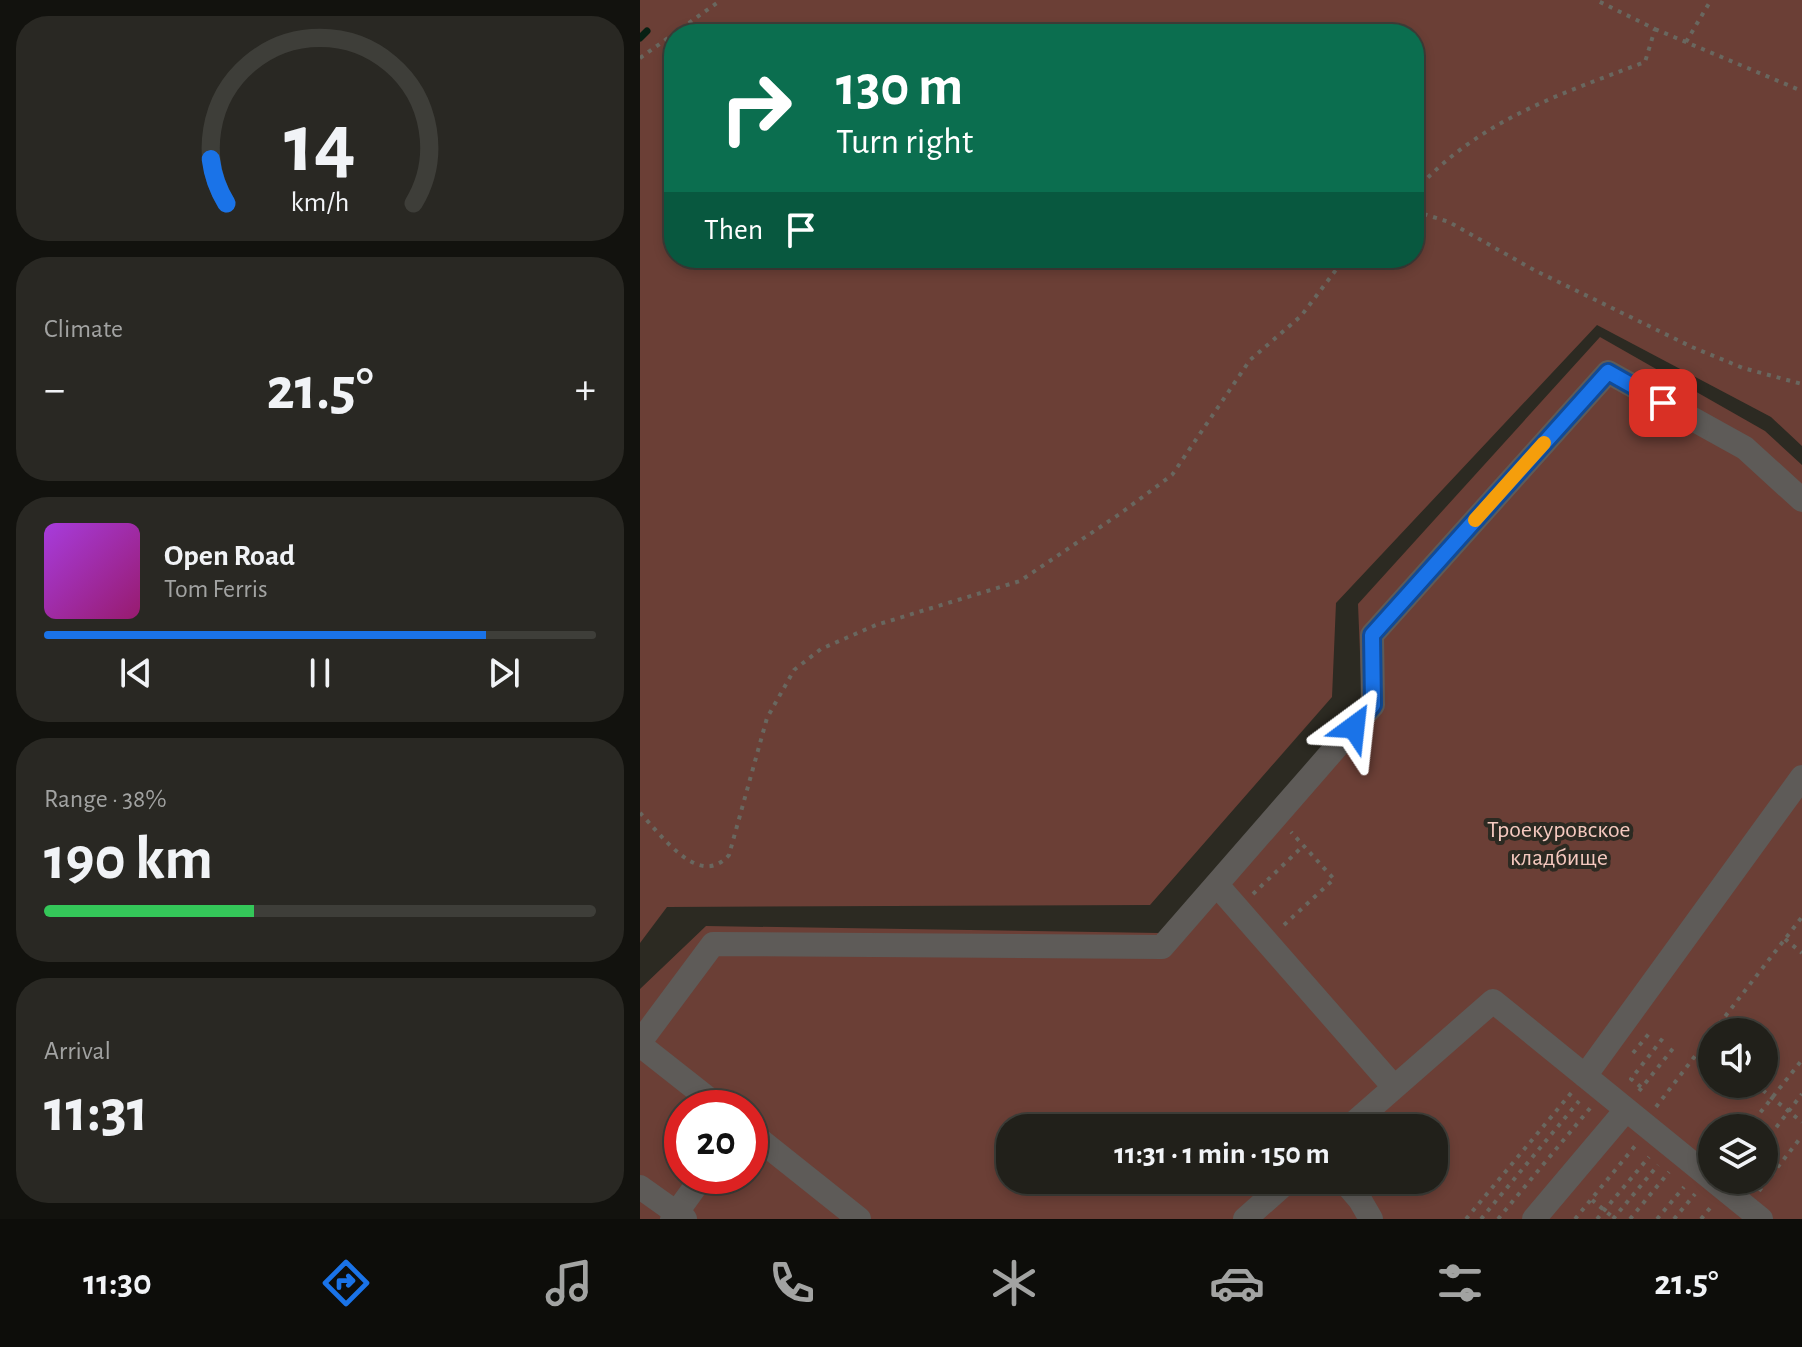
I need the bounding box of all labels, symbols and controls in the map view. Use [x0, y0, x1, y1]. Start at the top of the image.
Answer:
icon: right [704, 56, 808, 160]
text: 130 m [836, 59, 963, 115]
text: 14 [284, 103, 356, 187]
text: Turn right [836, 124, 973, 160]
text: km/h [291, 188, 349, 217]
icon: arrive [779, 208, 823, 252]
text: Then [704, 215, 763, 245]
text: Climate [44, 316, 123, 342]
text: 21.5° [266, 360, 374, 420]
text: − [44, 368, 65, 412]
text: + [575, 368, 596, 412]
pin [1629, 369, 1697, 437]
icon: arrive [1641, 381, 1685, 425]
text: Open Road [164, 541, 295, 571]
text: Tom Ferris [164, 576, 268, 602]
icon: previous [114, 651, 158, 695]
icon: pause [298, 651, 342, 695]
icon: next [482, 651, 526, 695]
position arrow [1312, 685, 1396, 769]
text: Range · 38% [44, 786, 167, 812]
park label: Троекуровское кладбище [1487, 818, 1631, 870]
text: 190 km [44, 830, 213, 890]
map controls [1698, 1018, 1778, 1194]
button: sound [1698, 1018, 1778, 1098]
text: Arrival [44, 1038, 111, 1064]
text: 11:31 [44, 1082, 148, 1142]
speed limit sign: 20 [664, 1090, 768, 1194]
button: layers [1698, 1114, 1778, 1194]
text: 11:31 · 1 min · 150 m [1114, 1139, 1330, 1169]
icon: directions [318, 1255, 374, 1311]
icon: music [541, 1255, 597, 1311]
icon: phone [764, 1255, 820, 1311]
icon: climate [986, 1255, 1042, 1311]
icon: car [1209, 1255, 1265, 1311]
icon: filters [1432, 1255, 1488, 1311]
text: 11:30 [83, 1265, 152, 1301]
text: 21.5° [1654, 1265, 1719, 1301]

